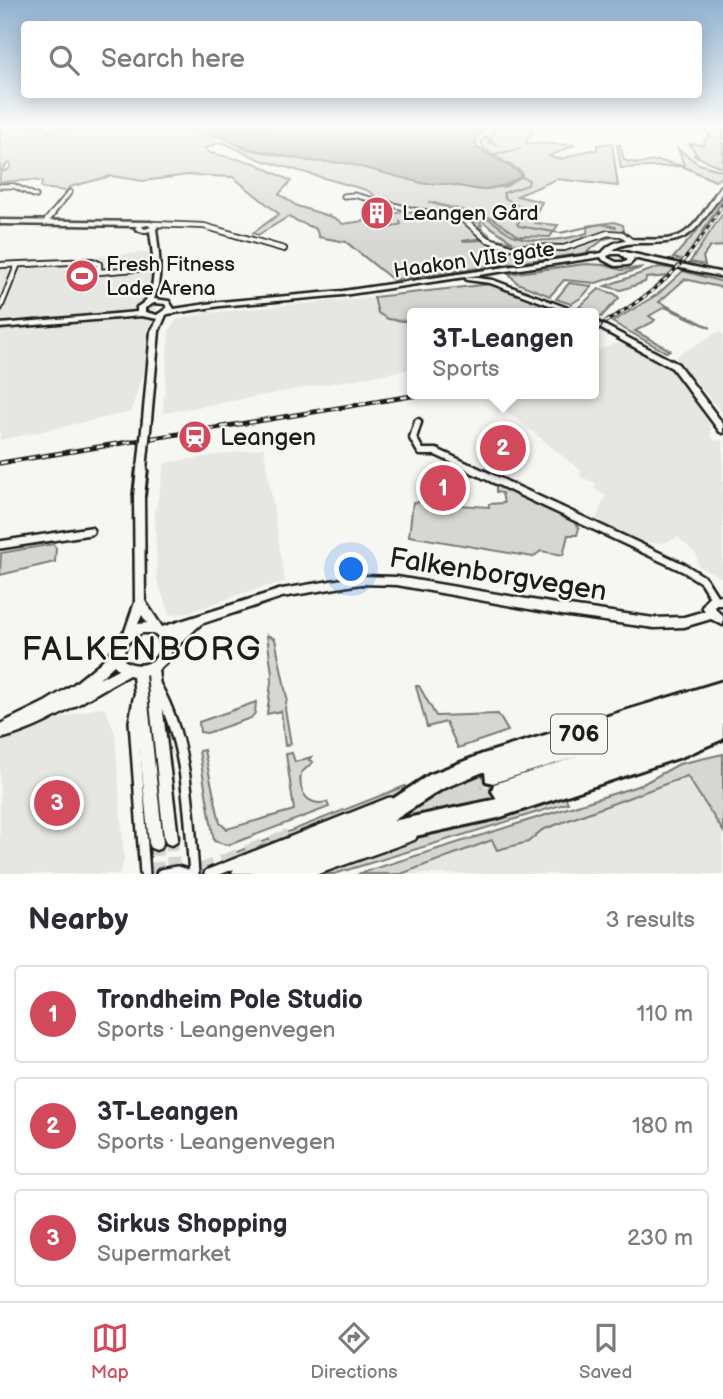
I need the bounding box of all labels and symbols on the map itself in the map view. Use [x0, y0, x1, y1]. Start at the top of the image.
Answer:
building icon: Leangen Gård [358, 194, 396, 232]
place label: Leangen Gård [402, 201, 539, 226]
street label: Haakon VIIs gate [392, 236, 556, 284]
place label: Fresh Fitness Lade Arena [106, 252, 235, 301]
sports icon: Fresh Fitness Lade Arena [63, 257, 101, 295]
station icon: Leangen [176, 418, 214, 456]
pin: 2 [480, 422, 526, 474]
place label: Leangen [220, 423, 316, 452]
pin: 1 [420, 462, 466, 514]
street label: Falkenborgvegen [387, 542, 609, 608]
your location [334, 552, 368, 586]
district label: FALKENBORG [21, 630, 263, 670]
road number: 706 [551, 714, 607, 754]
pin: 3 [34, 777, 80, 829]

